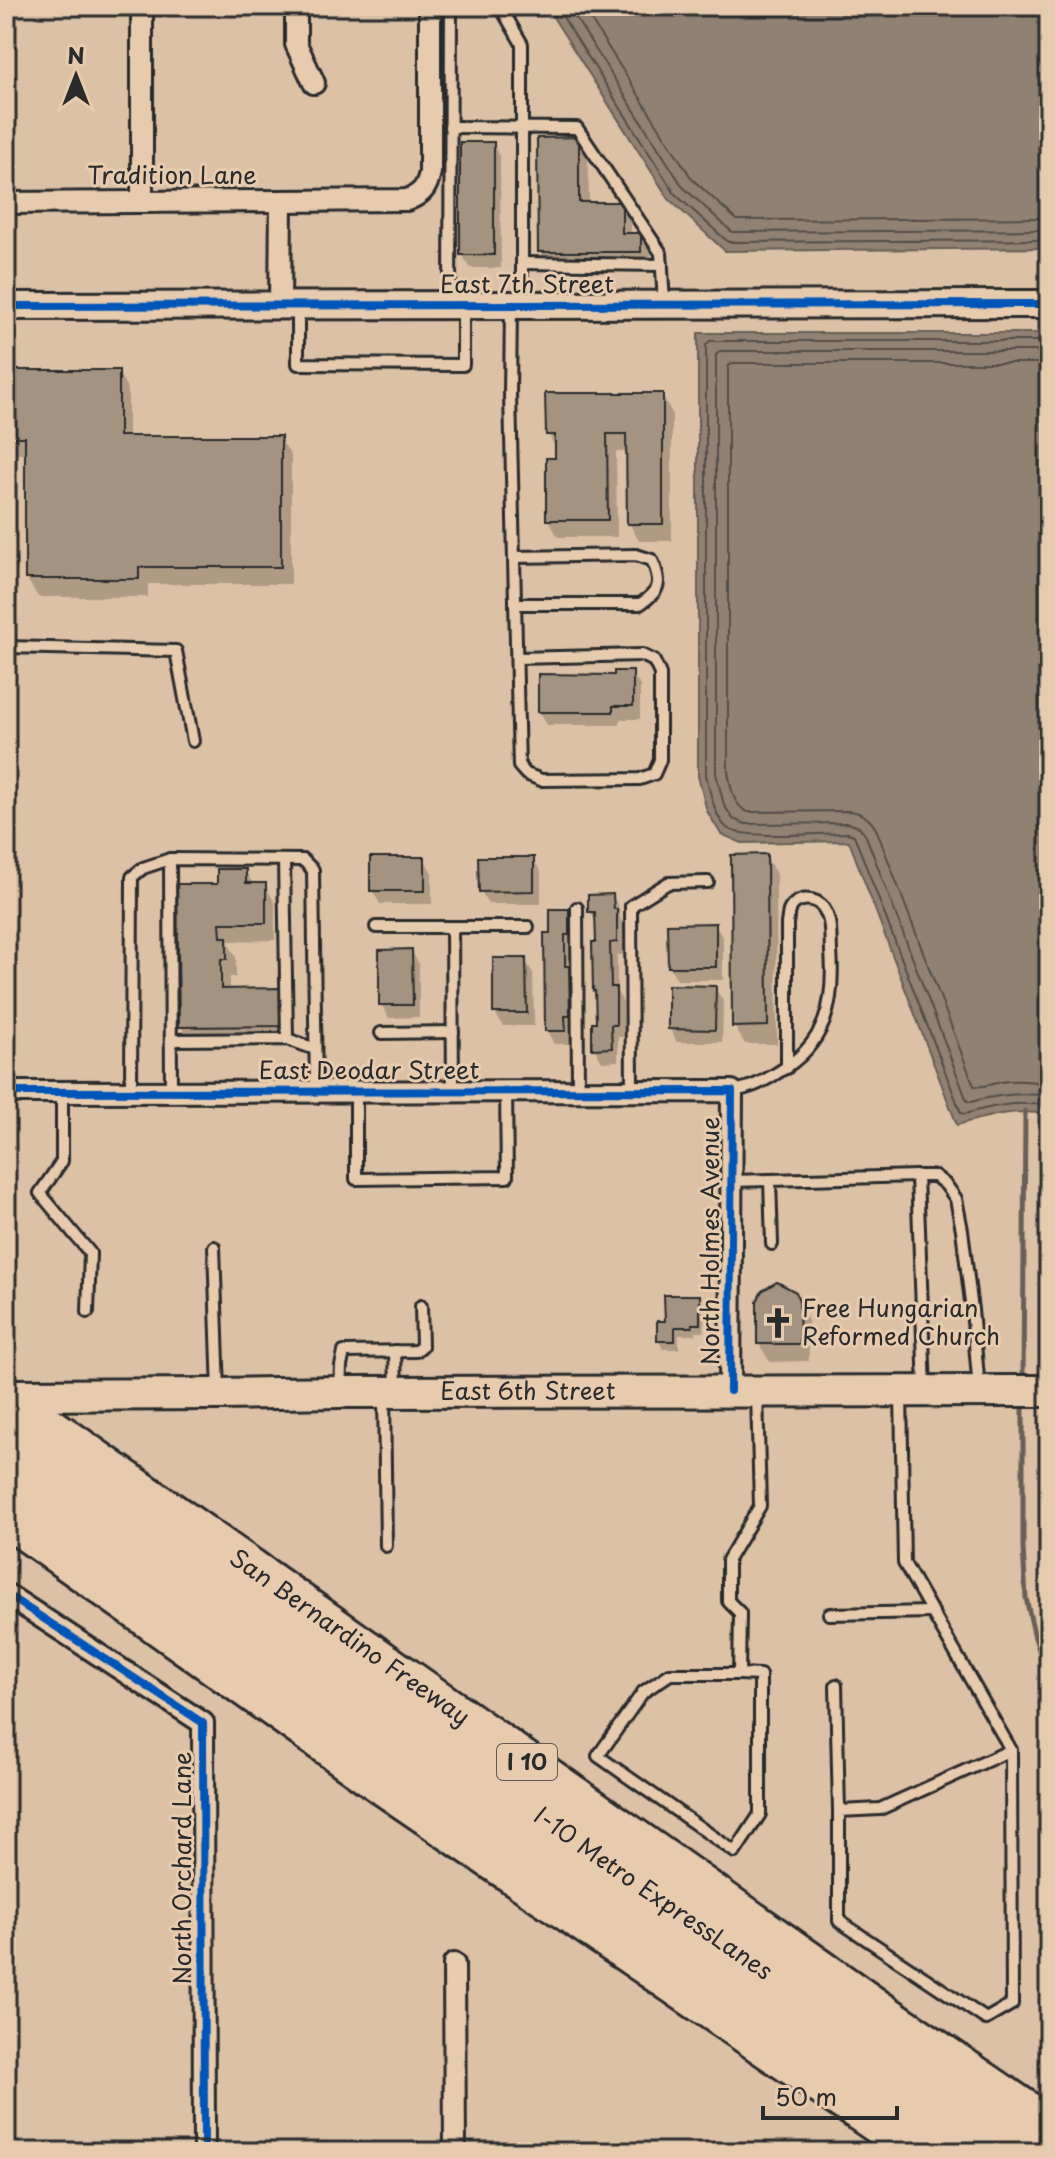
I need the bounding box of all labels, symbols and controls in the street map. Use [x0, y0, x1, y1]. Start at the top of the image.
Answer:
north arrow [36, 36, 116, 116]
text: N [67, 38, 85, 71]
street label: Tradition Lane [87, 156, 257, 192]
street label: East 7th Street [440, 265, 614, 301]
street label: East Deodar Street [259, 1051, 479, 1087]
street label: North Holmes Avenue [691, 1117, 727, 1365]
place label: Free Hungarian Reformed Church [802, 1289, 1000, 1353]
church icon: Free Hungarian Reformed Church [761, 1306, 795, 1340]
street label: East 6th Street [440, 1372, 616, 1408]
street label: San Bernardino Freeway [223, 1539, 478, 1733]
road number: I 10 [497, 1744, 557, 1780]
street label: North Orchard Lane [163, 1751, 199, 1985]
street label: I-10 Metro ExpressLanes [527, 1797, 781, 1988]
scale bar [763, 2070, 897, 2120]
text: 50 m [775, 2078, 837, 2114]

